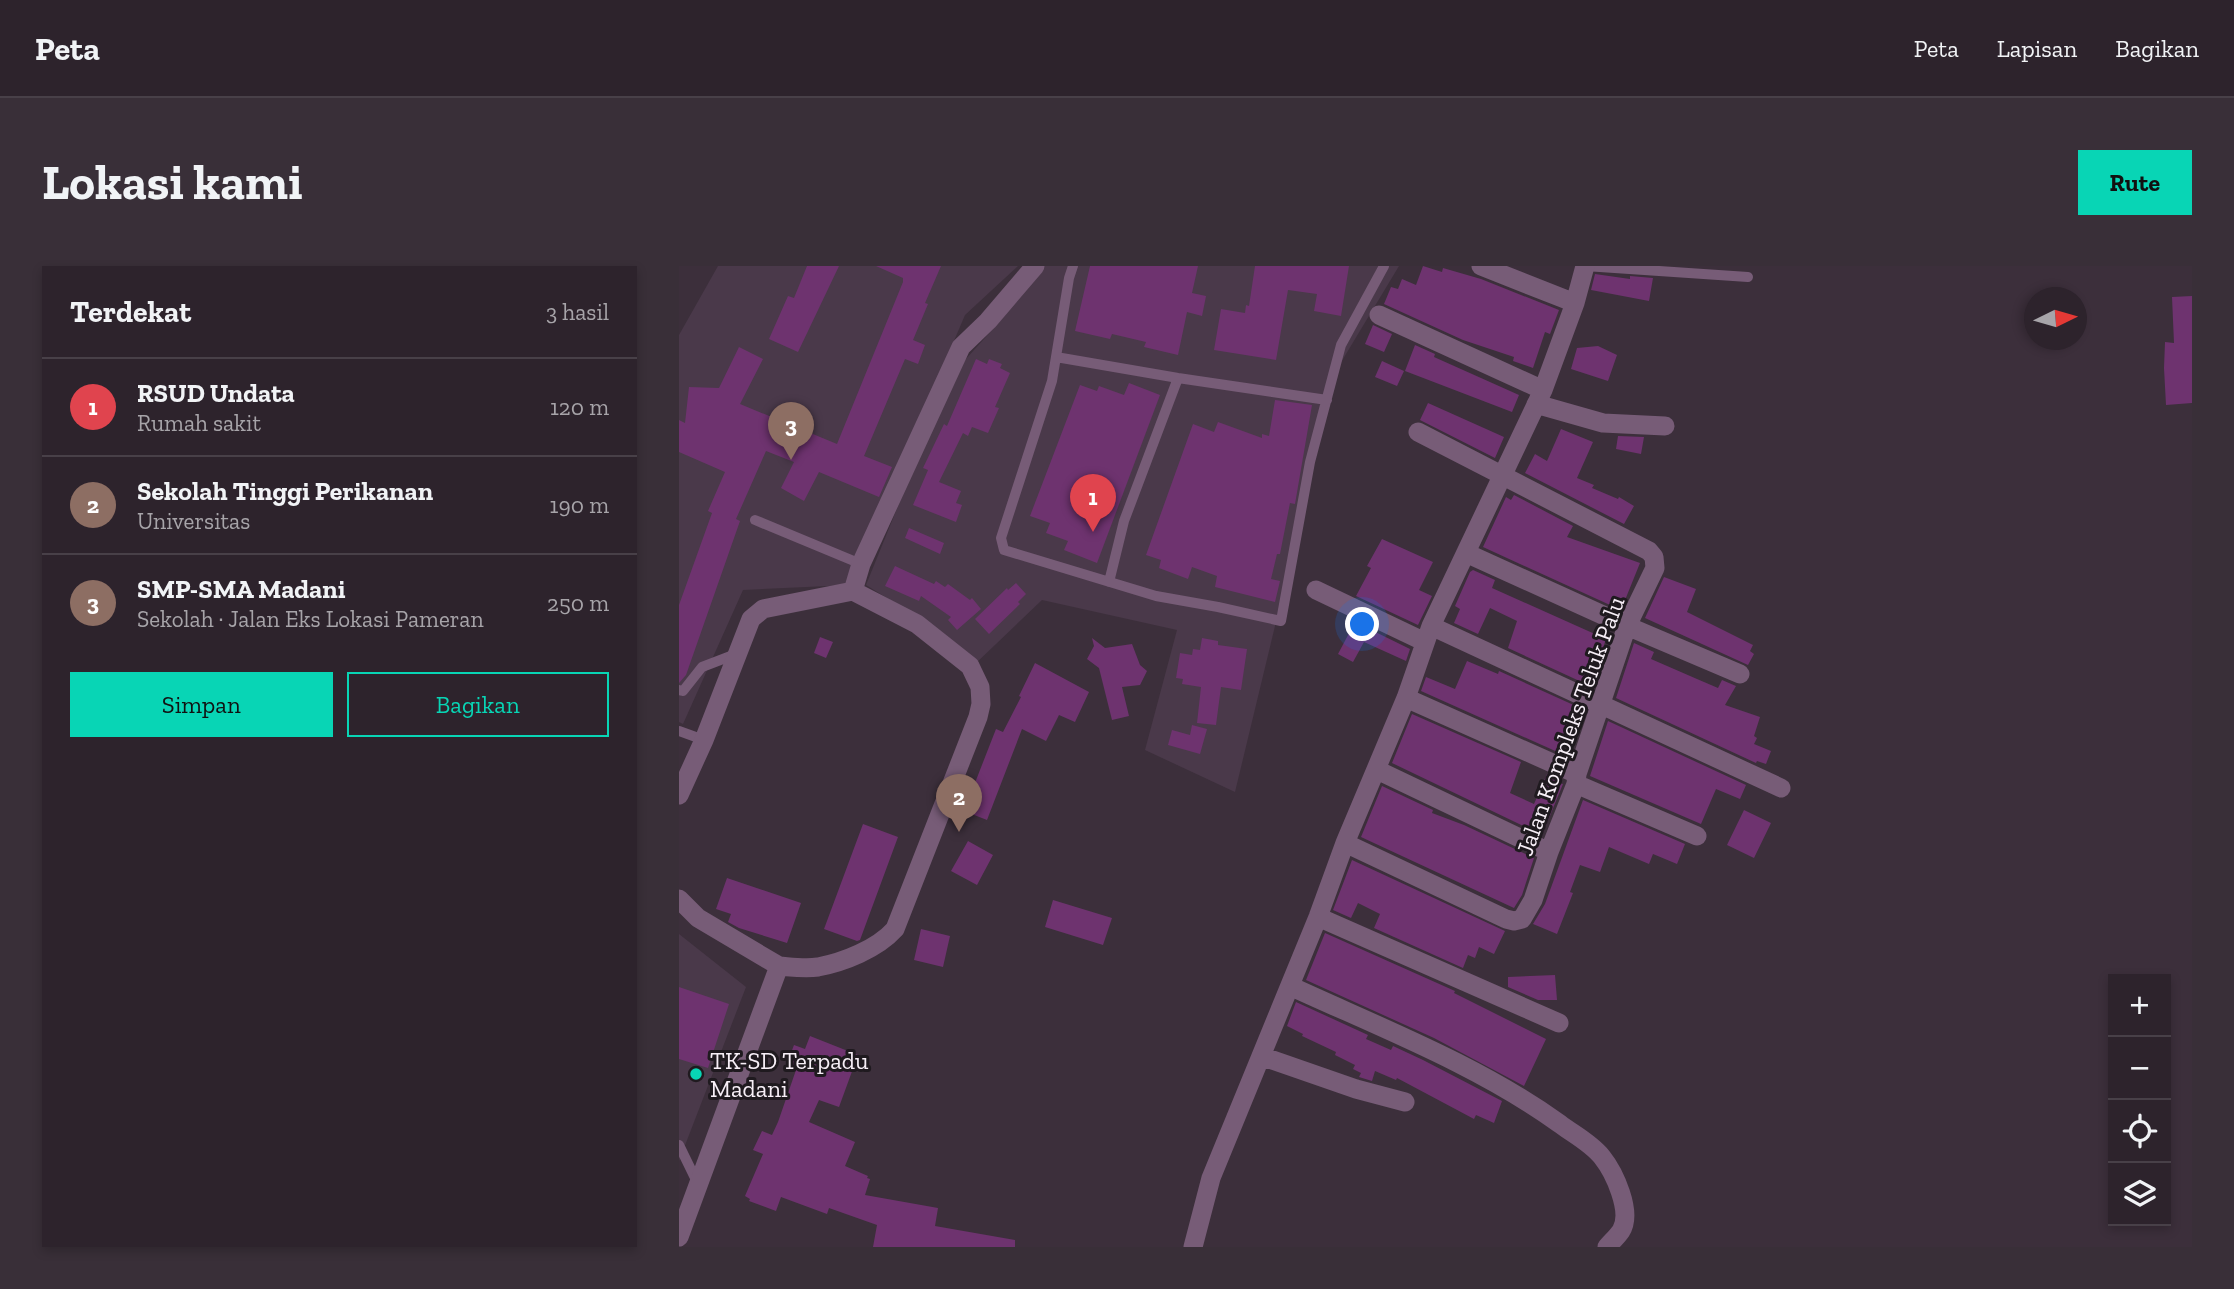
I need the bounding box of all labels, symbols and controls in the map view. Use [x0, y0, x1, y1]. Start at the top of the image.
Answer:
text: Peta [35, 29, 100, 68]
text: Peta [1914, 34, 1959, 63]
text: Lapisan [1997, 34, 2077, 63]
text: Bagikan [2115, 34, 2199, 63]
button: Rute [2078, 150, 2192, 215]
text: Lokasi kami [42, 153, 303, 212]
north arrow [2024, 287, 2087, 350]
text: Terdekat [70, 294, 191, 330]
text: 3 hasil [546, 298, 609, 326]
text: RSUD Undata [137, 377, 295, 409]
text: 1 [88, 393, 98, 421]
text: 120 m [550, 393, 609, 421]
pin: 3 [768, 402, 814, 460]
text: Rumah sakit [137, 409, 261, 437]
pin: 1 [1070, 474, 1116, 532]
text: Sekolah Tinggi Perikanan [137, 475, 433, 507]
text: 2 [87, 491, 99, 519]
text: 190 m [550, 491, 609, 519]
text: Universitas [137, 507, 250, 535]
text: SMP-SMA Madani [137, 573, 345, 605]
text: 3 [87, 589, 99, 617]
text: 250 m [547, 589, 609, 617]
street label: Jalan Kompleks Teluk Palu [1510, 592, 1631, 859]
text: Sekolah · Jalan Eks Lokasi Pameran [137, 605, 484, 633]
your location [1345, 607, 1379, 641]
button: Simpan [70, 672, 333, 737]
button: Bagikan [347, 672, 609, 737]
pin: 2 [936, 774, 982, 832]
map controls [2108, 974, 2171, 1226]
button: + [2108, 974, 2171, 1037]
button: − [2108, 1037, 2171, 1100]
place label: TK-SD Terpadu Madani [710, 1046, 869, 1103]
marker: TK-SD Terpadu Madani [688, 1066, 704, 1082]
button: locate [2108, 1100, 2171, 1163]
button: layers [2108, 1163, 2171, 1226]

